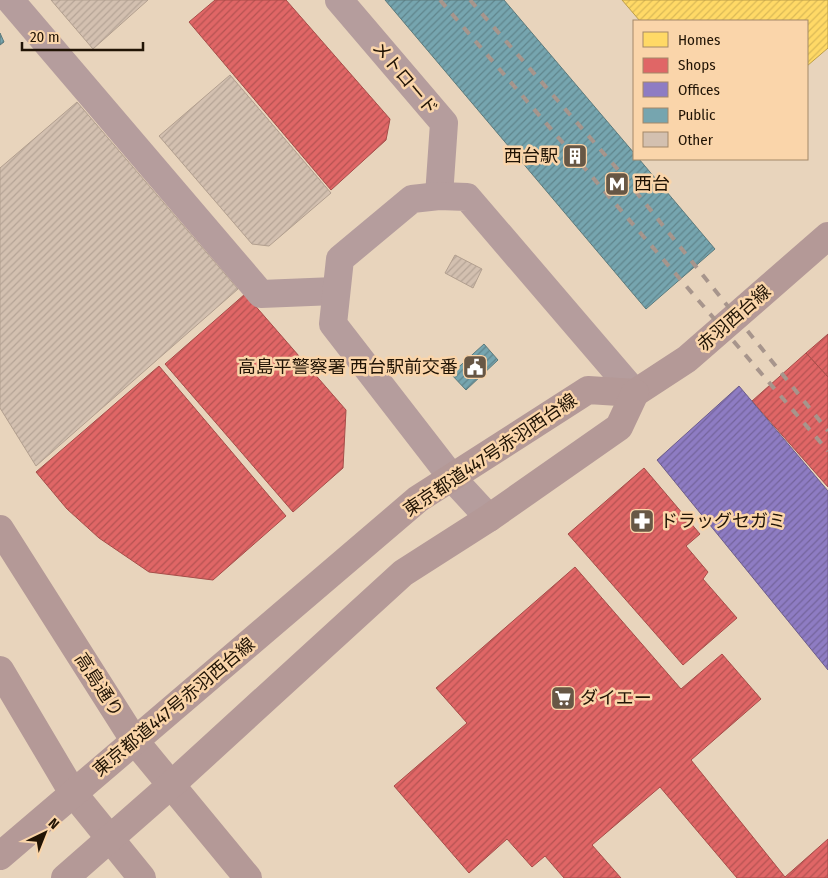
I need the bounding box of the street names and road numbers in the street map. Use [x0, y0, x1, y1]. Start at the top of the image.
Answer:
street label: メトロード [368, 36, 442, 120]
street label: 赤羽西台線 [693, 280, 775, 356]
street label: 東京都道447号赤羽西台線 [399, 389, 581, 521]
street label: 東京都道447号赤羽西台線 [89, 633, 259, 781]
street label: 高島通り [70, 649, 128, 721]

